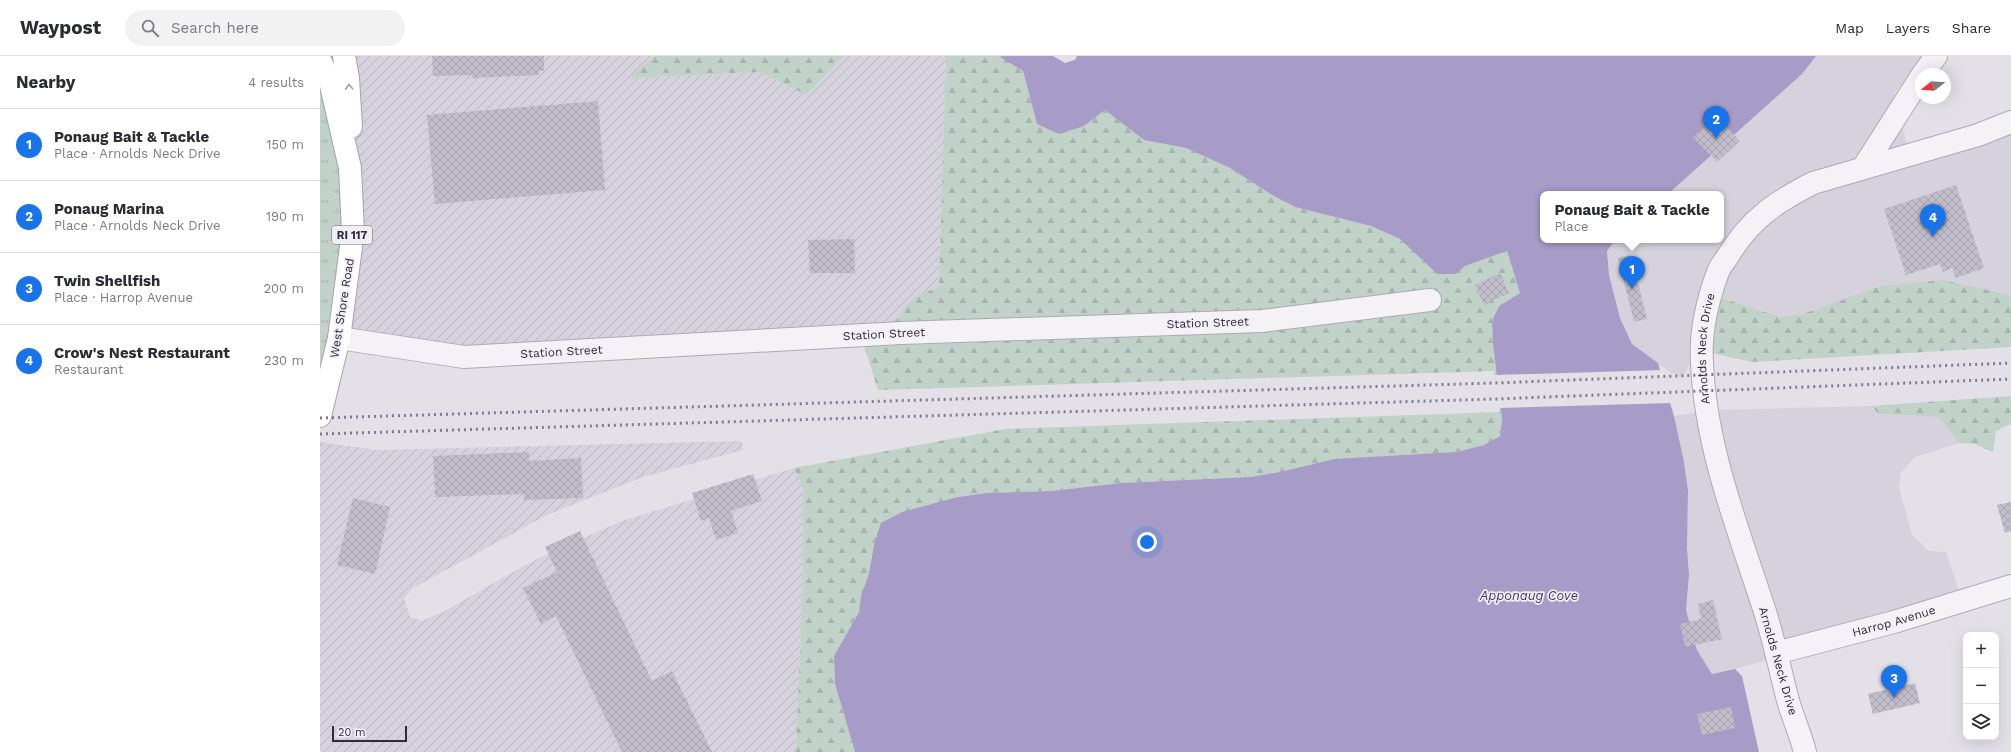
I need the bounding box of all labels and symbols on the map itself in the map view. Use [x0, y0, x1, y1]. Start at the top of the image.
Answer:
north arrow [1915, 68, 1951, 104]
one-way arrow [344, 84, 353, 90]
pin: 2 [1703, 106, 1729, 139]
pin: 4 [1920, 204, 1946, 237]
road number: RI 117 [332, 226, 372, 244]
pin: 1 [1619, 256, 1645, 289]
street label: West Shore Road [327, 257, 357, 359]
street label: Arnolds Neck Drive [1695, 291, 1718, 405]
street label: Station Street [1166, 314, 1249, 331]
street label: Station Street [842, 325, 925, 343]
street label: Station Street [520, 342, 603, 361]
your location [1137, 532, 1157, 552]
water label: Apponaug Cove [1479, 588, 1578, 603]
street label: Harrop Avenue [1851, 603, 1937, 640]
street label: Arnolds Neck Drive [1756, 605, 1800, 717]
pin: 3 [1881, 665, 1907, 698]
scale bar [332, 724, 407, 743]

